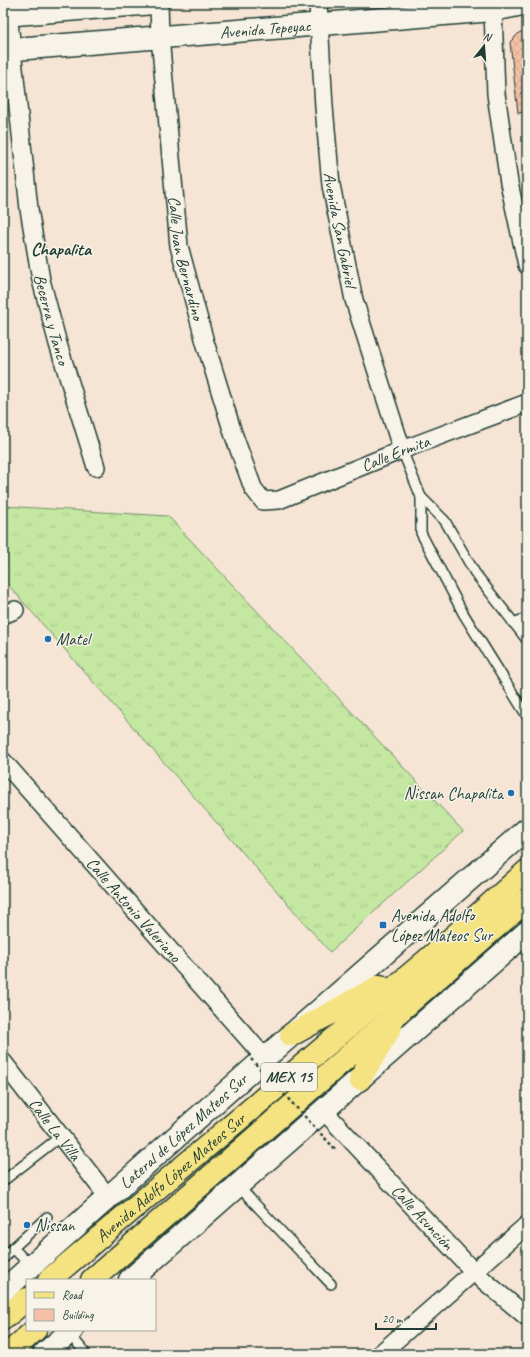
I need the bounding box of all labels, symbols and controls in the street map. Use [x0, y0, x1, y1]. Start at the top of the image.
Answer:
street label: Avenida Tepeyac [219, 14, 312, 43]
north arrow [464, 26, 504, 66]
text: N [482, 29, 494, 45]
street label: Avenida San Gabriel [319, 172, 362, 292]
street label: Calle Juan Bernardino [164, 195, 210, 324]
district label: Chapalita [31, 238, 93, 260]
street label: Becerra y Tanco [30, 273, 75, 369]
street label: Calle Ermita [358, 430, 434, 476]
place label: Matel [56, 629, 93, 650]
marker: Matel [43, 634, 53, 644]
place label: Nissan Chapalita [404, 783, 505, 804]
marker: Nissan Chapalita [506, 788, 516, 798]
street label: Calle Antonio Valeriano [82, 853, 186, 967]
place label: Avenida Adolfo López Mateos Sur [391, 905, 494, 946]
marker: Avenida Adolfo López Mateos Sur [378, 920, 388, 930]
road number: MEX 15 [261, 1063, 317, 1091]
street label: Lateral de López Mateos Sur [115, 1067, 253, 1193]
street label: Calle La Villa [24, 1094, 87, 1165]
street label: Avenida Adolfo López Mateos Sur [91, 1107, 251, 1246]
street label: Calle Asunción [387, 1180, 459, 1255]
place label: Nissan [35, 1215, 76, 1236]
marker: Nissan [22, 1220, 32, 1230]
legend [26, 1279, 156, 1331]
text: Road [62, 1287, 84, 1303]
scale bar [376, 1305, 436, 1331]
text: Building [62, 1307, 94, 1323]
text: 20 m [382, 1311, 404, 1327]

